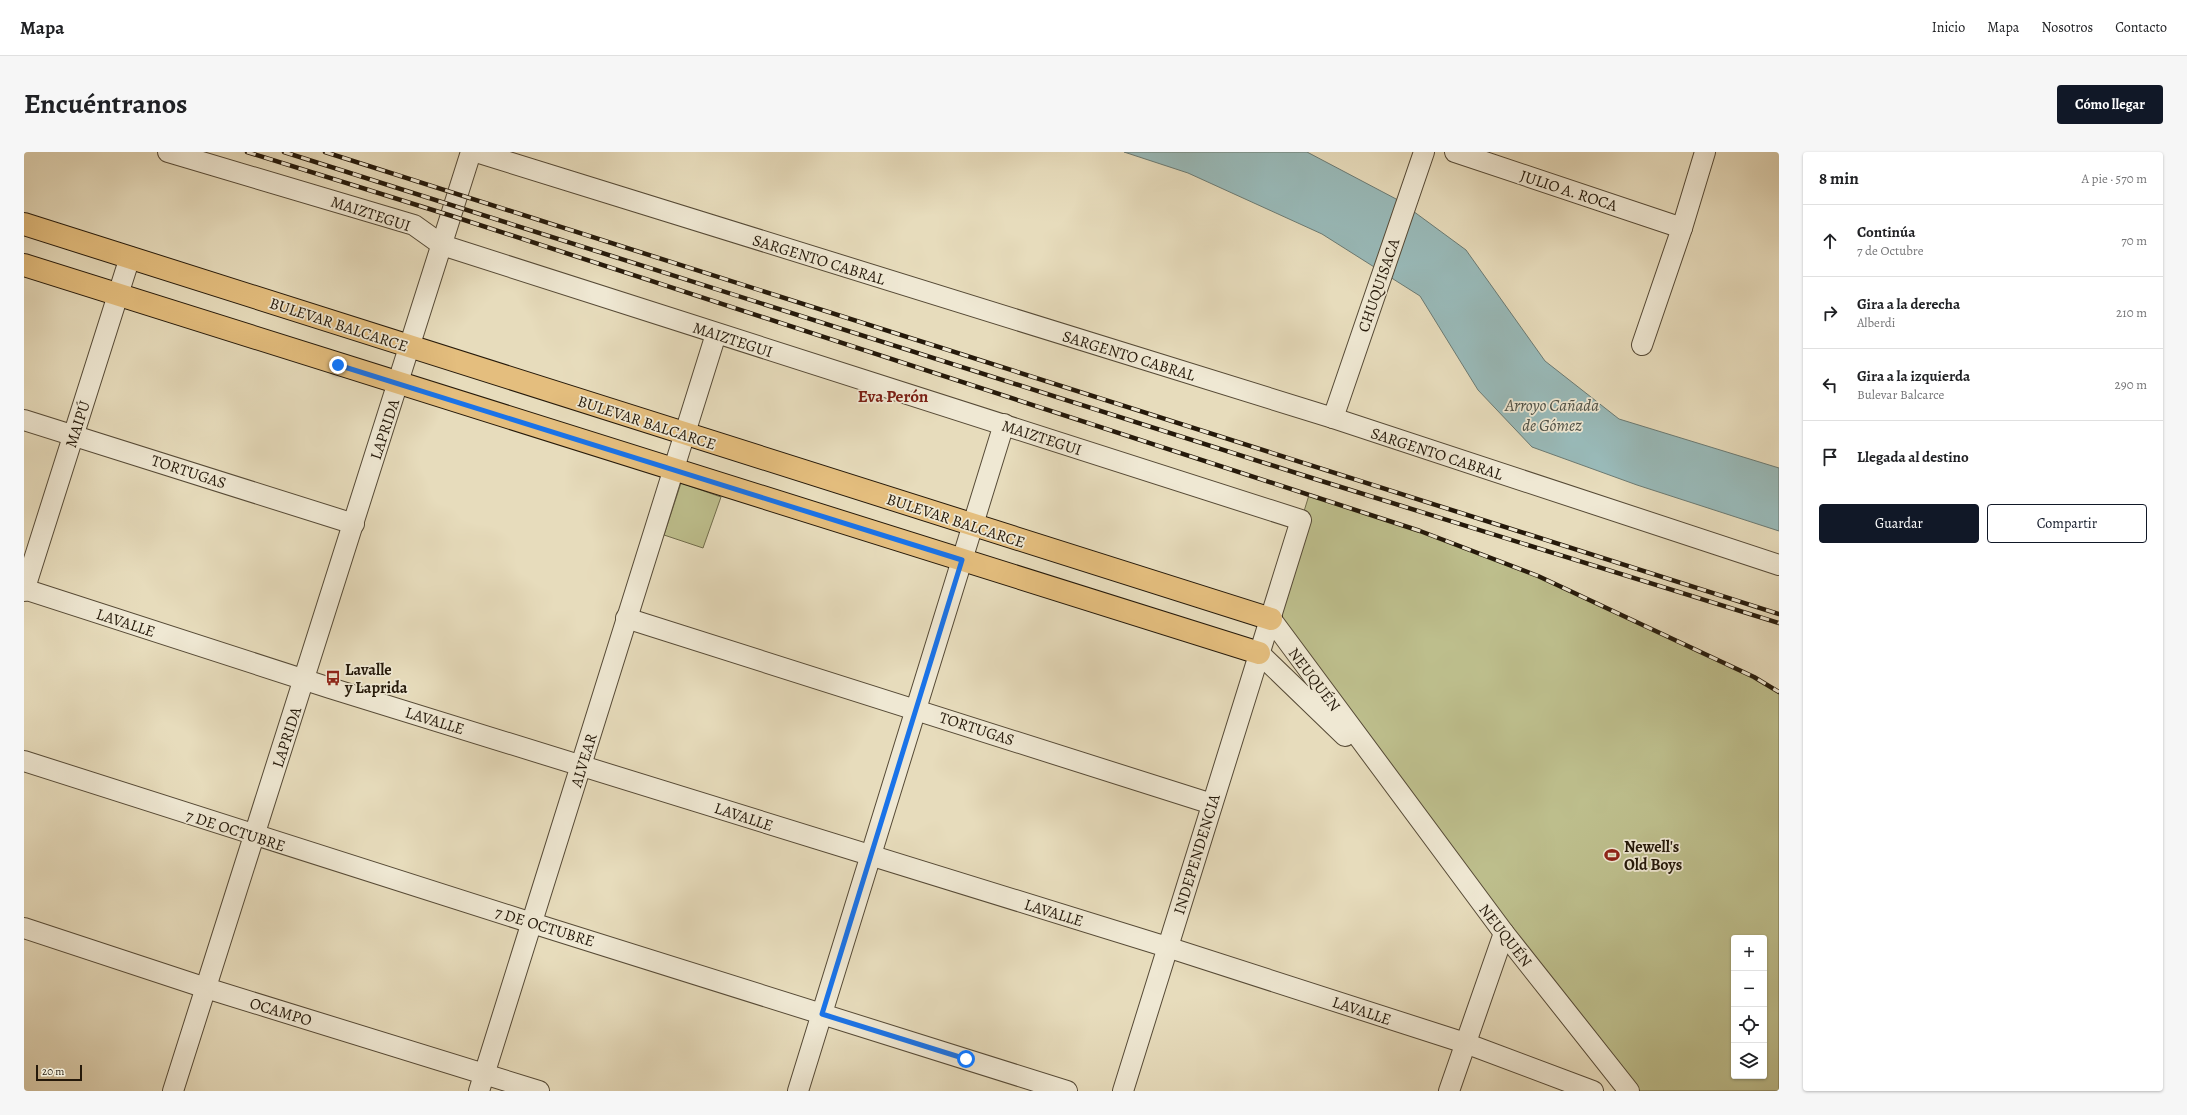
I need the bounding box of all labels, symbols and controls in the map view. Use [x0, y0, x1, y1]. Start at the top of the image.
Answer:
text: Mapa [20, 15, 64, 41]
text: Inicio [1932, 18, 1965, 37]
text: Mapa [1987, 18, 2019, 37]
text: Nosotros [2041, 18, 2093, 37]
text: Contacto [2115, 18, 2167, 37]
text: Encuéntranos [24, 85, 188, 123]
button: Cómo llegar [2057, 85, 2163, 124]
street label: JULIO A. ROCA [1517, 165, 1621, 217]
text: 8 min [1819, 167, 1859, 190]
text: A pie · 570 m [2081, 170, 2147, 187]
street label: MAIZTEGUI [328, 191, 414, 237]
text: Continúa [1857, 222, 1915, 242]
street label: SARGENTO CABRAL [750, 229, 889, 291]
icon: ahead [1819, 230, 1841, 252]
text: 70 m [2121, 232, 2147, 249]
street label: CHUQUISACA [1353, 235, 1405, 335]
text: 7 de Octubre [1857, 242, 1924, 259]
street label: BULEVAR BALCARCE [267, 292, 411, 358]
text: Gira a la derecha [1857, 294, 1960, 314]
icon: right [1819, 302, 1841, 324]
text: 210 m [2116, 304, 2147, 321]
text: Alberdi [1857, 314, 1895, 331]
street label: MAIZTEGUI [690, 317, 776, 363]
street label: SARGENTO CABRAL [1060, 325, 1199, 387]
route end [329, 356, 347, 374]
text: Gira a la izquierda [1857, 366, 1970, 386]
icon: left [1819, 374, 1841, 396]
text: 290 m [2115, 376, 2147, 393]
district label: Eva Perón [858, 385, 929, 408]
text: Bulevar Balcarce [1857, 386, 1944, 403]
street label: BULEVAR BALCARCE [575, 390, 719, 456]
water label: Arroyo Cañada de Gómez [1504, 394, 1599, 437]
street label: LAPRIDA [365, 395, 405, 463]
street label: MAIPÚ [60, 398, 96, 451]
street label: MAIZTEGUI [999, 415, 1085, 461]
street label: SARGENTO CABRAL [1368, 422, 1506, 486]
icon: arrive [1819, 446, 1841, 468]
text: Llegada al destino [1857, 447, 1969, 467]
street label: TORTUGAS [148, 450, 229, 494]
street label: BULEVAR BALCARCE [884, 488, 1028, 554]
button: Guardar [1819, 504, 1979, 543]
button: Compartir [1987, 504, 2147, 543]
street label: LAVALLE [93, 603, 158, 643]
street label: NEUQUÉN [1283, 643, 1346, 716]
place label: Lavalle y Laprida [344, 659, 408, 699]
bus stop icon: Lavalle y Laprida [324, 669, 342, 687]
street label: LAVALLE [402, 702, 467, 740]
street label: LAPRIDA [267, 703, 307, 771]
street label: TORTUGAS [936, 707, 1017, 751]
street label: ALVEAR [565, 730, 603, 791]
street label: INDEPENDENCIA [1168, 791, 1226, 917]
street label: LAVALLE [711, 797, 776, 837]
street label: 7 DE OCTUBRE [183, 805, 288, 857]
place label: Newell's Old Boys [1624, 836, 1682, 876]
sports icon: Newell's Old Boys [1603, 846, 1621, 864]
street label: LAVALLE [1021, 894, 1086, 932]
street label: NEUQUÉN [1473, 899, 1537, 972]
street label: 7 DE OCTUBRE [492, 901, 597, 953]
map controls [1731, 935, 1767, 1079]
button: + [1731, 935, 1767, 971]
button: − [1731, 971, 1767, 1007]
street label: LAVALLE [1329, 991, 1394, 1031]
street label: OCAMPO [247, 992, 314, 1032]
button: locate [1731, 1007, 1767, 1043]
button: layers [1731, 1043, 1767, 1079]
route start [957, 1050, 975, 1068]
scale bar [36, 1063, 82, 1082]
text: 20 m [42, 1064, 64, 1079]

